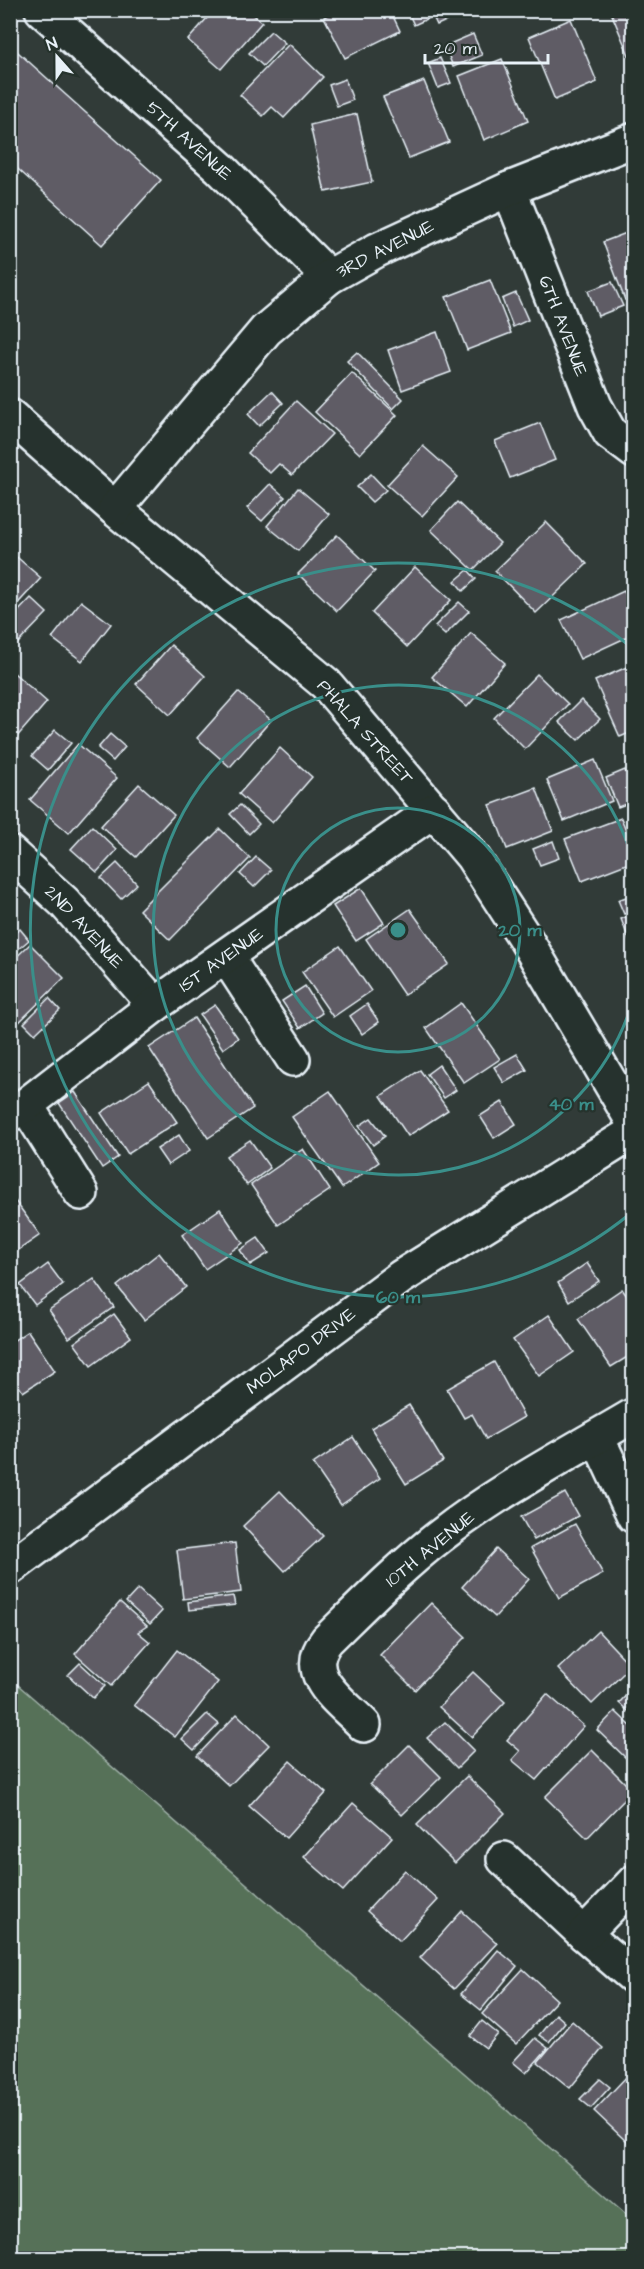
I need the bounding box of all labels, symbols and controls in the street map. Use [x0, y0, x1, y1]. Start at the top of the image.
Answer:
north arrow [27, 27, 87, 87]
scale bar [425, 27, 548, 65]
text: N [43, 32, 61, 56]
text: 20 m [434, 36, 477, 61]
street label: 5TH AVENUE [141, 96, 238, 187]
street label: 3RD AVENUE [332, 214, 438, 284]
street label: 6TH AVENUE [532, 272, 594, 380]
street label: PHALA STREET [311, 674, 419, 790]
street label: 2ND AVENUE [39, 880, 130, 975]
text: 20 m [498, 918, 542, 943]
centre of rings [388, 920, 408, 940]
street label: 1ST AVENUE [174, 922, 269, 998]
text: 40 m [549, 1092, 594, 1117]
text: 60 m [376, 1285, 421, 1310]
street label: MOLAPO DRIVE [241, 1301, 361, 1400]
street label: 10TH AVENUE [380, 1505, 480, 1593]

